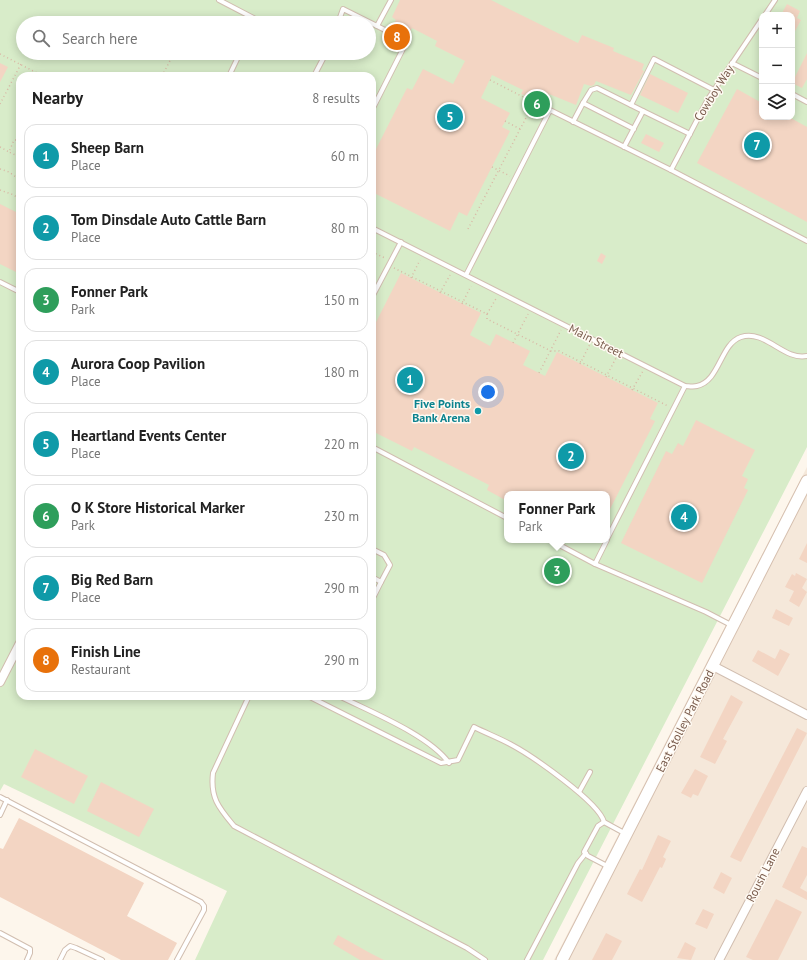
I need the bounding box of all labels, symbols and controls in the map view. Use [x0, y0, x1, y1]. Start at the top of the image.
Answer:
map controls [759, 12, 795, 120]
button: + [759, 12, 795, 48]
search box [16, 16, 376, 60]
pin: 8 [384, 22, 410, 52]
icon: search [30, 27, 52, 49]
text: Search here [62, 29, 138, 48]
button: − [759, 48, 795, 84]
street label: Cowboy Way [690, 62, 737, 124]
button: layers [759, 84, 795, 120]
text: Nearby [32, 87, 83, 109]
pin: 6 [524, 89, 550, 119]
text: 8 results [312, 90, 360, 107]
pin: 5 [437, 102, 463, 132]
pin: 7 [744, 130, 770, 160]
text: Sheep Barn [71, 138, 144, 157]
text: 1 [42, 148, 50, 165]
text: 60 m [331, 148, 359, 165]
text: Place [71, 157, 101, 174]
text: Tom Dinsdale Auto Cattle Barn [71, 210, 266, 229]
text: 2 [42, 220, 50, 237]
text: 80 m [331, 220, 359, 237]
text: Place [71, 229, 101, 246]
text: Fonner Park [71, 282, 148, 301]
text: 3 [42, 292, 50, 309]
text: 150 m [324, 292, 359, 309]
text: Park [71, 301, 95, 318]
street label: Main Street [567, 320, 626, 361]
text: Aurora Coop Pavilion [71, 354, 205, 373]
text: 4 [42, 364, 50, 381]
text: 180 m [324, 364, 359, 381]
pin: 1 [397, 365, 423, 395]
text: Place [71, 373, 101, 390]
your location [478, 382, 498, 402]
place label: Five Points Bank Arena [412, 396, 470, 425]
marker: Five Points Bank Arena [473, 406, 483, 416]
text: Heartland Events Center [71, 426, 226, 445]
text: 5 [42, 436, 50, 453]
text: 220 m [324, 436, 359, 453]
pin: 2 [558, 441, 584, 471]
text: Place [71, 445, 101, 462]
popup [504, 491, 610, 543]
text: O K Store Historical Marker [71, 498, 245, 517]
text: Fonner Park [519, 499, 595, 518]
pin: 4 [671, 502, 697, 532]
text: 6 [42, 508, 50, 525]
text: 230 m [324, 508, 359, 525]
text: Park [71, 517, 95, 534]
text: Park [519, 518, 542, 535]
pin: 3 [544, 556, 570, 586]
text: Big Red Barn [71, 570, 153, 589]
text: 7 [42, 580, 50, 597]
text: 290 m [324, 580, 359, 597]
text: Place [71, 589, 101, 606]
text: Finish Line [71, 642, 141, 661]
text: 8 [42, 652, 50, 669]
text: 290 m [324, 652, 359, 669]
text: Restaurant [71, 661, 130, 678]
street label: East Stolley Park Road [652, 667, 717, 775]
street label: Roush Lane [743, 845, 783, 904]

